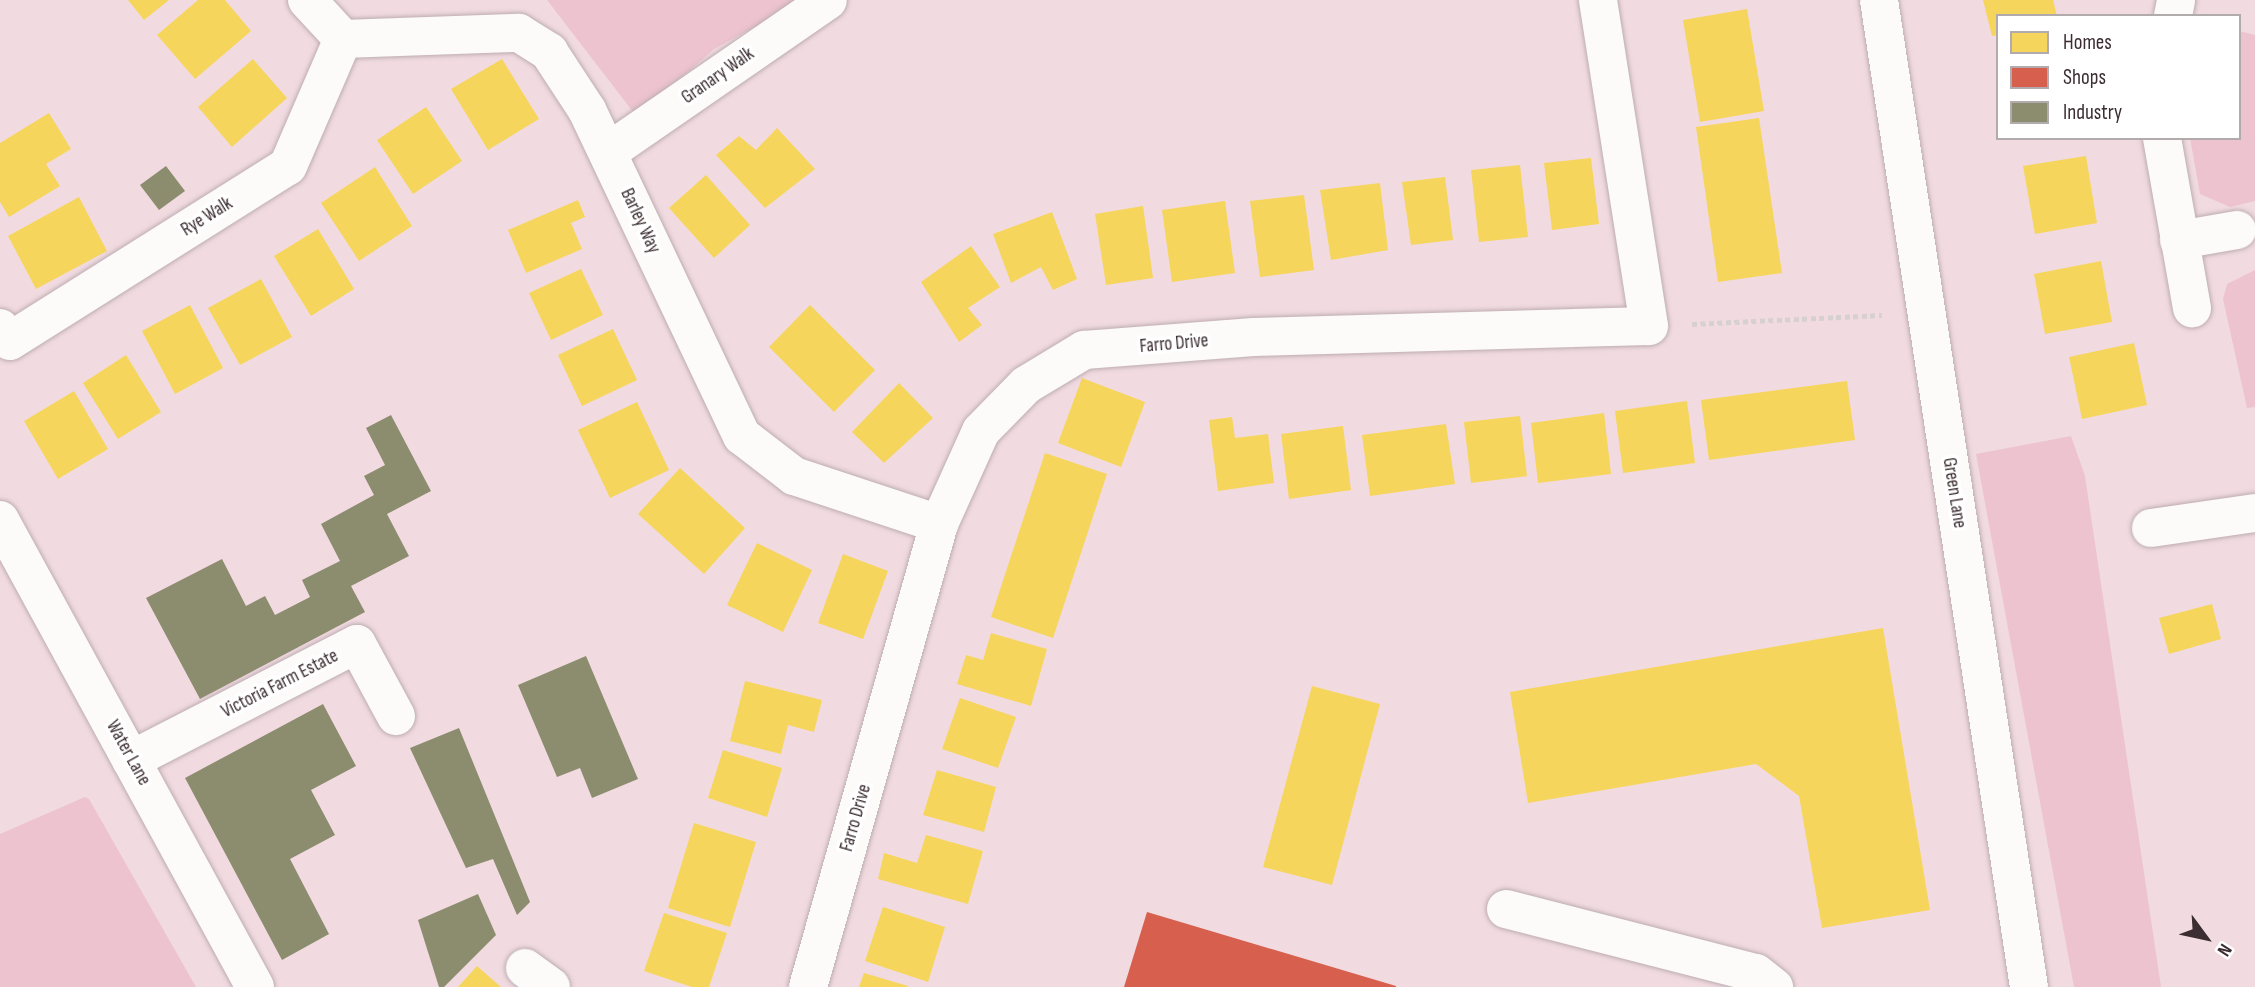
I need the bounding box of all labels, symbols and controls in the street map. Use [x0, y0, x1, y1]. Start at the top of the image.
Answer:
legend [1996, 14, 2241, 140]
text: Homes [2063, 30, 2112, 55]
street label: Granary Walk [677, 43, 759, 109]
text: Shops [2063, 65, 2106, 90]
text: Industry [2063, 100, 2122, 125]
street label: Barley Way [615, 185, 665, 257]
street label: Rye Walk [177, 192, 237, 242]
street label: Farro Drive [1139, 330, 1209, 358]
street label: Green Lane [1937, 456, 1971, 530]
street label: Victoria Farm Estate [218, 645, 342, 723]
street label: Water Lane [101, 716, 155, 790]
street label: Farro Drive [836, 782, 876, 854]
north arrow [2171, 903, 2241, 973]
text: N [2212, 939, 2236, 960]

